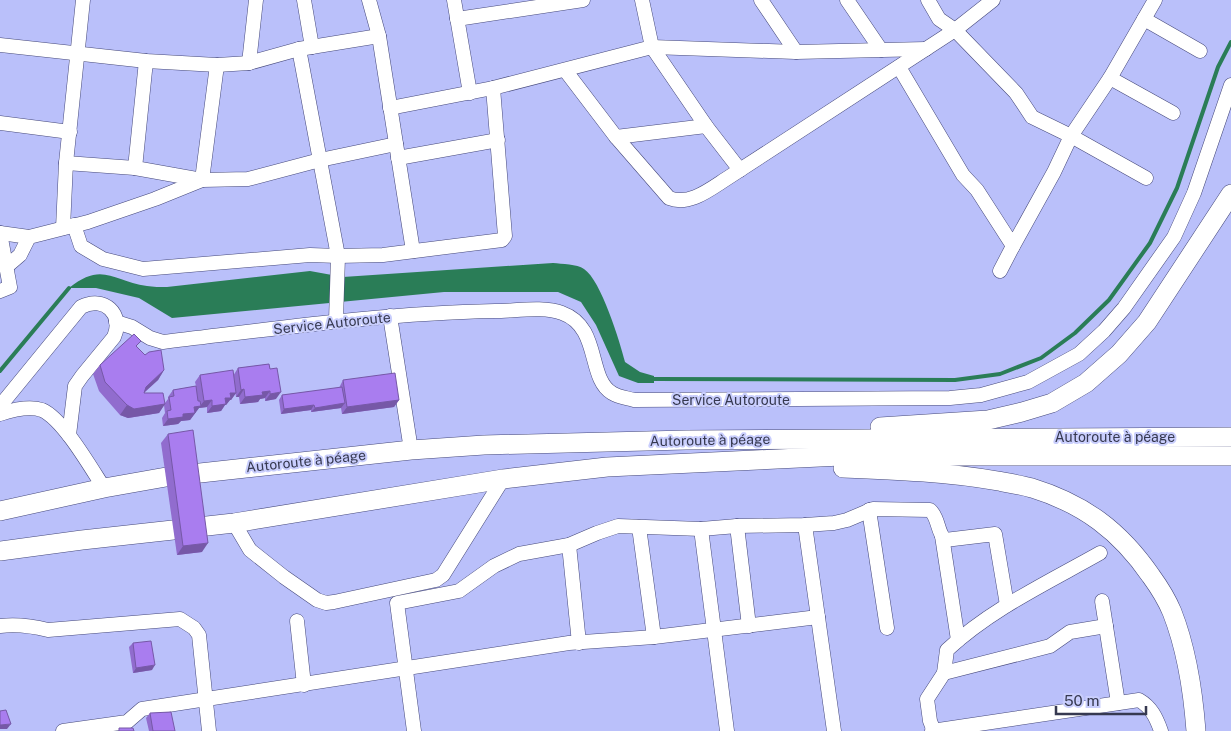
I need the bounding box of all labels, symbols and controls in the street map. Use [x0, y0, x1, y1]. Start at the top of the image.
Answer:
street label: Service Autoroute [272, 309, 392, 337]
street label: Service Autoroute [672, 392, 790, 408]
street label: Autoroute à péage [1055, 429, 1175, 445]
street label: Autoroute à péage [650, 431, 770, 449]
street label: Autoroute à péage [245, 447, 367, 475]
scale bar [1056, 684, 1146, 716]
text: 50 m [1064, 692, 1099, 709]

